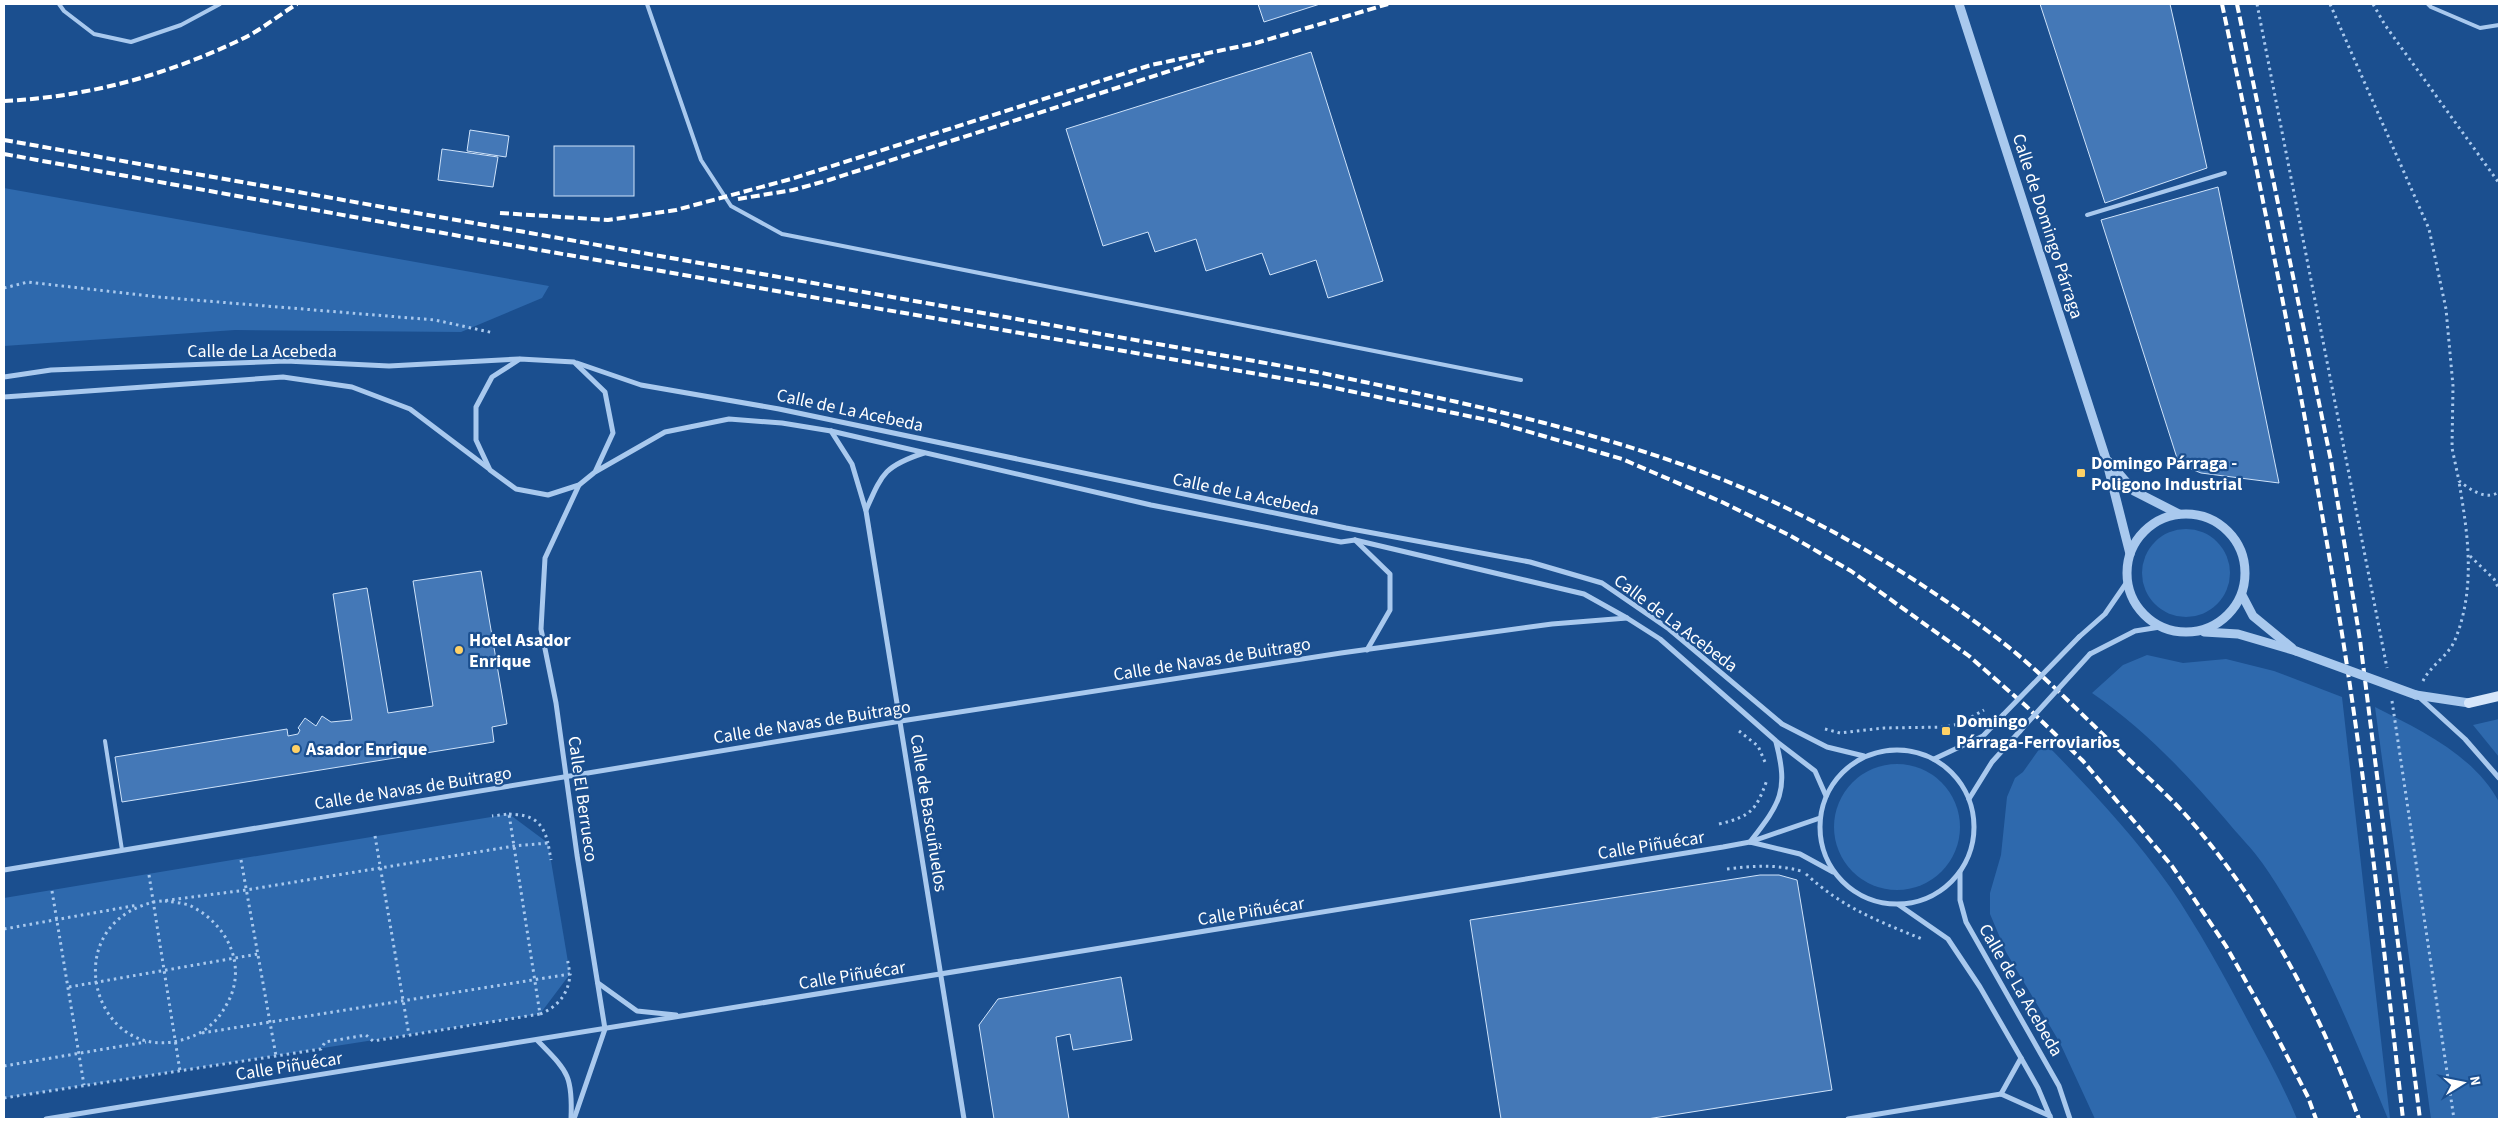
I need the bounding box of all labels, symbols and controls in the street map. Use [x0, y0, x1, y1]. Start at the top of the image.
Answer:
street label: Calle de Domingo Párraga [2006, 130, 2089, 322]
street label: Calle de La Acebeda [187, 339, 337, 364]
street label: Calle de La Acebeda [774, 383, 926, 438]
place label: Domingo Párraga - Poligono Industrial [2091, 451, 2242, 497]
street label: Calle de La Acebeda [1170, 467, 1322, 522]
marker: Domingo Párraga - Poligono Industrial [2075, 467, 2087, 479]
street label: Calle de La Acebeda [1608, 568, 1743, 678]
place label: Hotel Asador Enrique [469, 628, 572, 674]
street label: Calle de Navas de Buitrago [1112, 632, 1313, 687]
marker: Hotel Asador Enrique [453, 644, 465, 656]
street label: Calle de Navas de Buitrago [712, 695, 913, 750]
place label: Domingo Párraga-Ferroviarios [1956, 709, 2120, 755]
marker: Domingo Párraga-Ferroviarios [1940, 725, 1952, 737]
street label: Calle de Bascuñuelos [904, 733, 953, 894]
street label: Calle El Berrueco [561, 734, 604, 864]
place label: Asador Enrique [305, 737, 427, 762]
marker: Asador Enrique [290, 743, 302, 755]
street label: Calle de Navas de Buitrago [313, 761, 514, 816]
street label: Calle Piñuécar [1596, 825, 1707, 866]
street label: Calle Piñuécar [1196, 891, 1307, 932]
street label: Calle de La Acebeda [1972, 919, 2069, 1061]
street label: Calle Piñuécar [797, 955, 908, 996]
street label: Calle Piñuécar [234, 1046, 345, 1087]
north arrow [2438, 1058, 2488, 1108]
text: N [2464, 1075, 2485, 1087]

